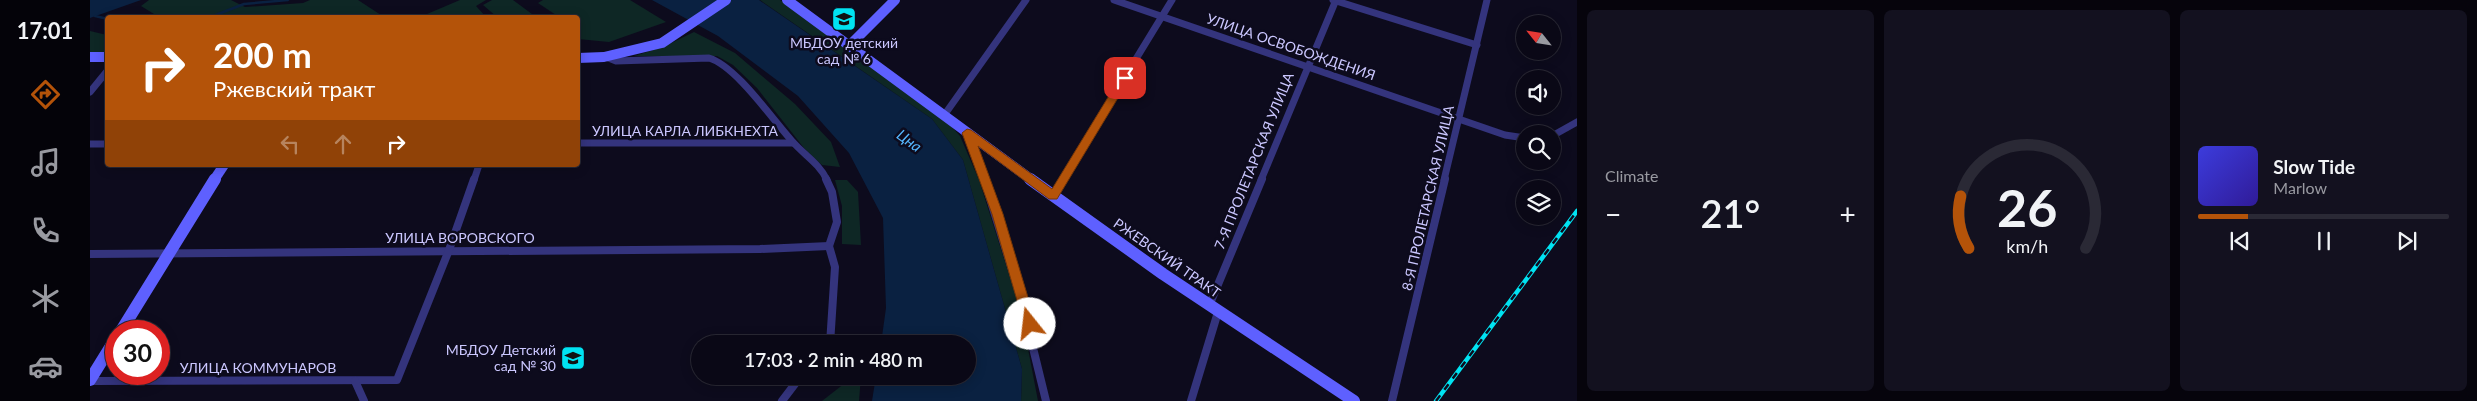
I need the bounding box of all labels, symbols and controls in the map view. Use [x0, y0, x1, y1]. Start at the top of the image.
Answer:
school or university icon: МБДОУ детский сад № 6 [831, 6, 857, 32]
street label: УЛИЦА ОСВОБОЖДЕНИЯ [1205, 10, 1378, 83]
north arrow [1516, 15, 1561, 60]
map controls [1516, 15, 1561, 225]
text: 17:01 [17, 17, 73, 44]
text: 200 m [213, 33, 312, 75]
place label: МБДОУ детский сад № 6 [790, 34, 898, 67]
icon: right [130, 35, 195, 100]
pin [1104, 57, 1146, 99]
icon: arrive [1111, 64, 1139, 92]
street label: 7-Я ПРОЛЕТАРСКАЯ УЛИЦА [1210, 69, 1297, 252]
button: sound [1516, 70, 1561, 115]
text: Ржевский тракт [213, 75, 375, 102]
icon: directions [28, 77, 63, 112]
street label: 8-Я ПРОЛЕТАРСКАЯ УЛИЦА [1398, 103, 1457, 292]
street label: УЛИЦА КАРЛА ЛИБКНЕХТА [592, 122, 778, 139]
water label: Цна [894, 125, 926, 155]
button: search [1516, 125, 1561, 170]
icon: left [276, 130, 304, 158]
icon: ahead [329, 130, 357, 158]
icon: right [382, 130, 410, 158]
icon: music [28, 145, 63, 180]
text: Slow Tide [2273, 155, 2355, 178]
text: Climate [1605, 166, 1658, 185]
text: 26 [1997, 176, 2057, 238]
text: Marlow [2273, 178, 2327, 197]
button: layers [1516, 180, 1561, 225]
text: 21° [1700, 190, 1760, 236]
text: − [1605, 197, 1621, 231]
text: + [1839, 197, 1856, 231]
icon: phone [28, 213, 63, 248]
street label: РЖЕВСКИЙ ТРАКТ [1111, 214, 1225, 301]
icon: previous [2226, 227, 2254, 255]
icon: pause [2310, 227, 2338, 255]
icon: next [2393, 227, 2421, 255]
street label: УЛИЦА ВОРОВСКОГО [385, 229, 535, 246]
text: km/h [2006, 235, 2048, 257]
icon: climate [28, 281, 63, 316]
position arrow [1003, 297, 1055, 349]
speed limit sign: 30 [105, 320, 170, 385]
place label: МБДОУ Детский сад № 30 [446, 341, 556, 374]
school or university icon: МБДОУ Детский сад № 30 [560, 345, 586, 371]
text: 17:03 · 2 min · 480 m [744, 348, 923, 371]
icon: car [28, 349, 63, 384]
street label: УЛИЦА КОММУНАРОВ [180, 359, 336, 376]

